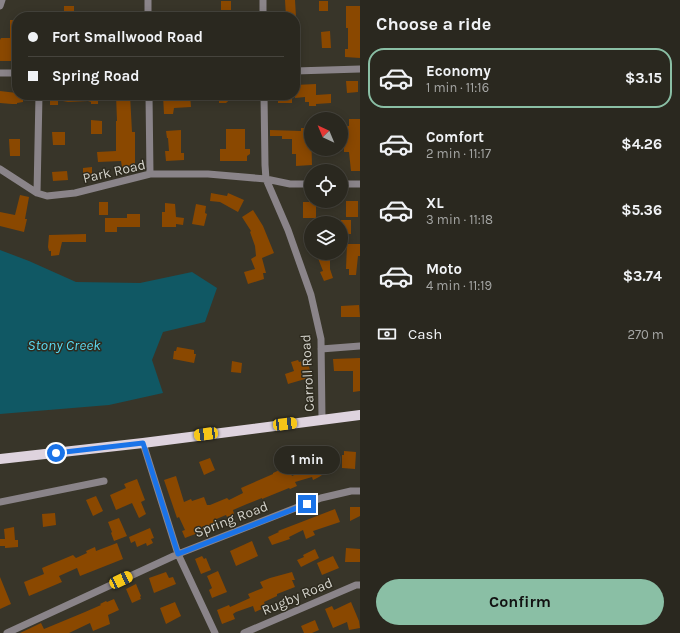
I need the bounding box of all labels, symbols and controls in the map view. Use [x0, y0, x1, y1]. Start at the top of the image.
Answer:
text: Choose a ride [376, 13, 491, 35]
text: Fort Smallwood Road [52, 28, 203, 46]
icon: car [378, 60, 414, 96]
text: Economy [426, 62, 491, 80]
text: Spring Road [52, 67, 140, 85]
text: $3.15 [625, 69, 662, 87]
text: 1 min · 11:16 [426, 80, 489, 95]
north arrow [304, 112, 348, 156]
map controls [304, 112, 348, 260]
icon: car [378, 126, 414, 162]
text: Comfort [426, 128, 484, 146]
text: $4.26 [621, 135, 662, 153]
text: 2 min · 11:17 [426, 146, 491, 161]
street label: Park Road [81, 156, 147, 187]
button: locate [304, 164, 348, 208]
icon: car [378, 192, 414, 228]
text: XL [426, 194, 444, 212]
text: $5.36 [621, 201, 662, 219]
text: 3 min · 11:18 [426, 212, 493, 227]
button: layers [304, 216, 348, 260]
icon: car [378, 258, 414, 294]
text: Moto [426, 260, 462, 278]
text: $3.74 [623, 267, 662, 285]
text: 4 min · 11:19 [426, 278, 492, 293]
icon: cash [376, 323, 398, 345]
text: Cash [408, 325, 442, 343]
text: 270 m [627, 327, 664, 342]
street label: Carroll Road [297, 334, 318, 412]
water label: Stony Creek [27, 336, 101, 354]
car [272, 417, 298, 431]
car [193, 426, 219, 442]
route start [47, 444, 65, 462]
callout: 1 min [274, 446, 340, 474]
text: 1 min [291, 452, 323, 467]
route end [298, 495, 316, 513]
street label: Spring Road [192, 498, 271, 541]
car [108, 569, 134, 591]
street label: Rugby Road [259, 574, 335, 619]
button: Confirm [376, 579, 664, 625]

